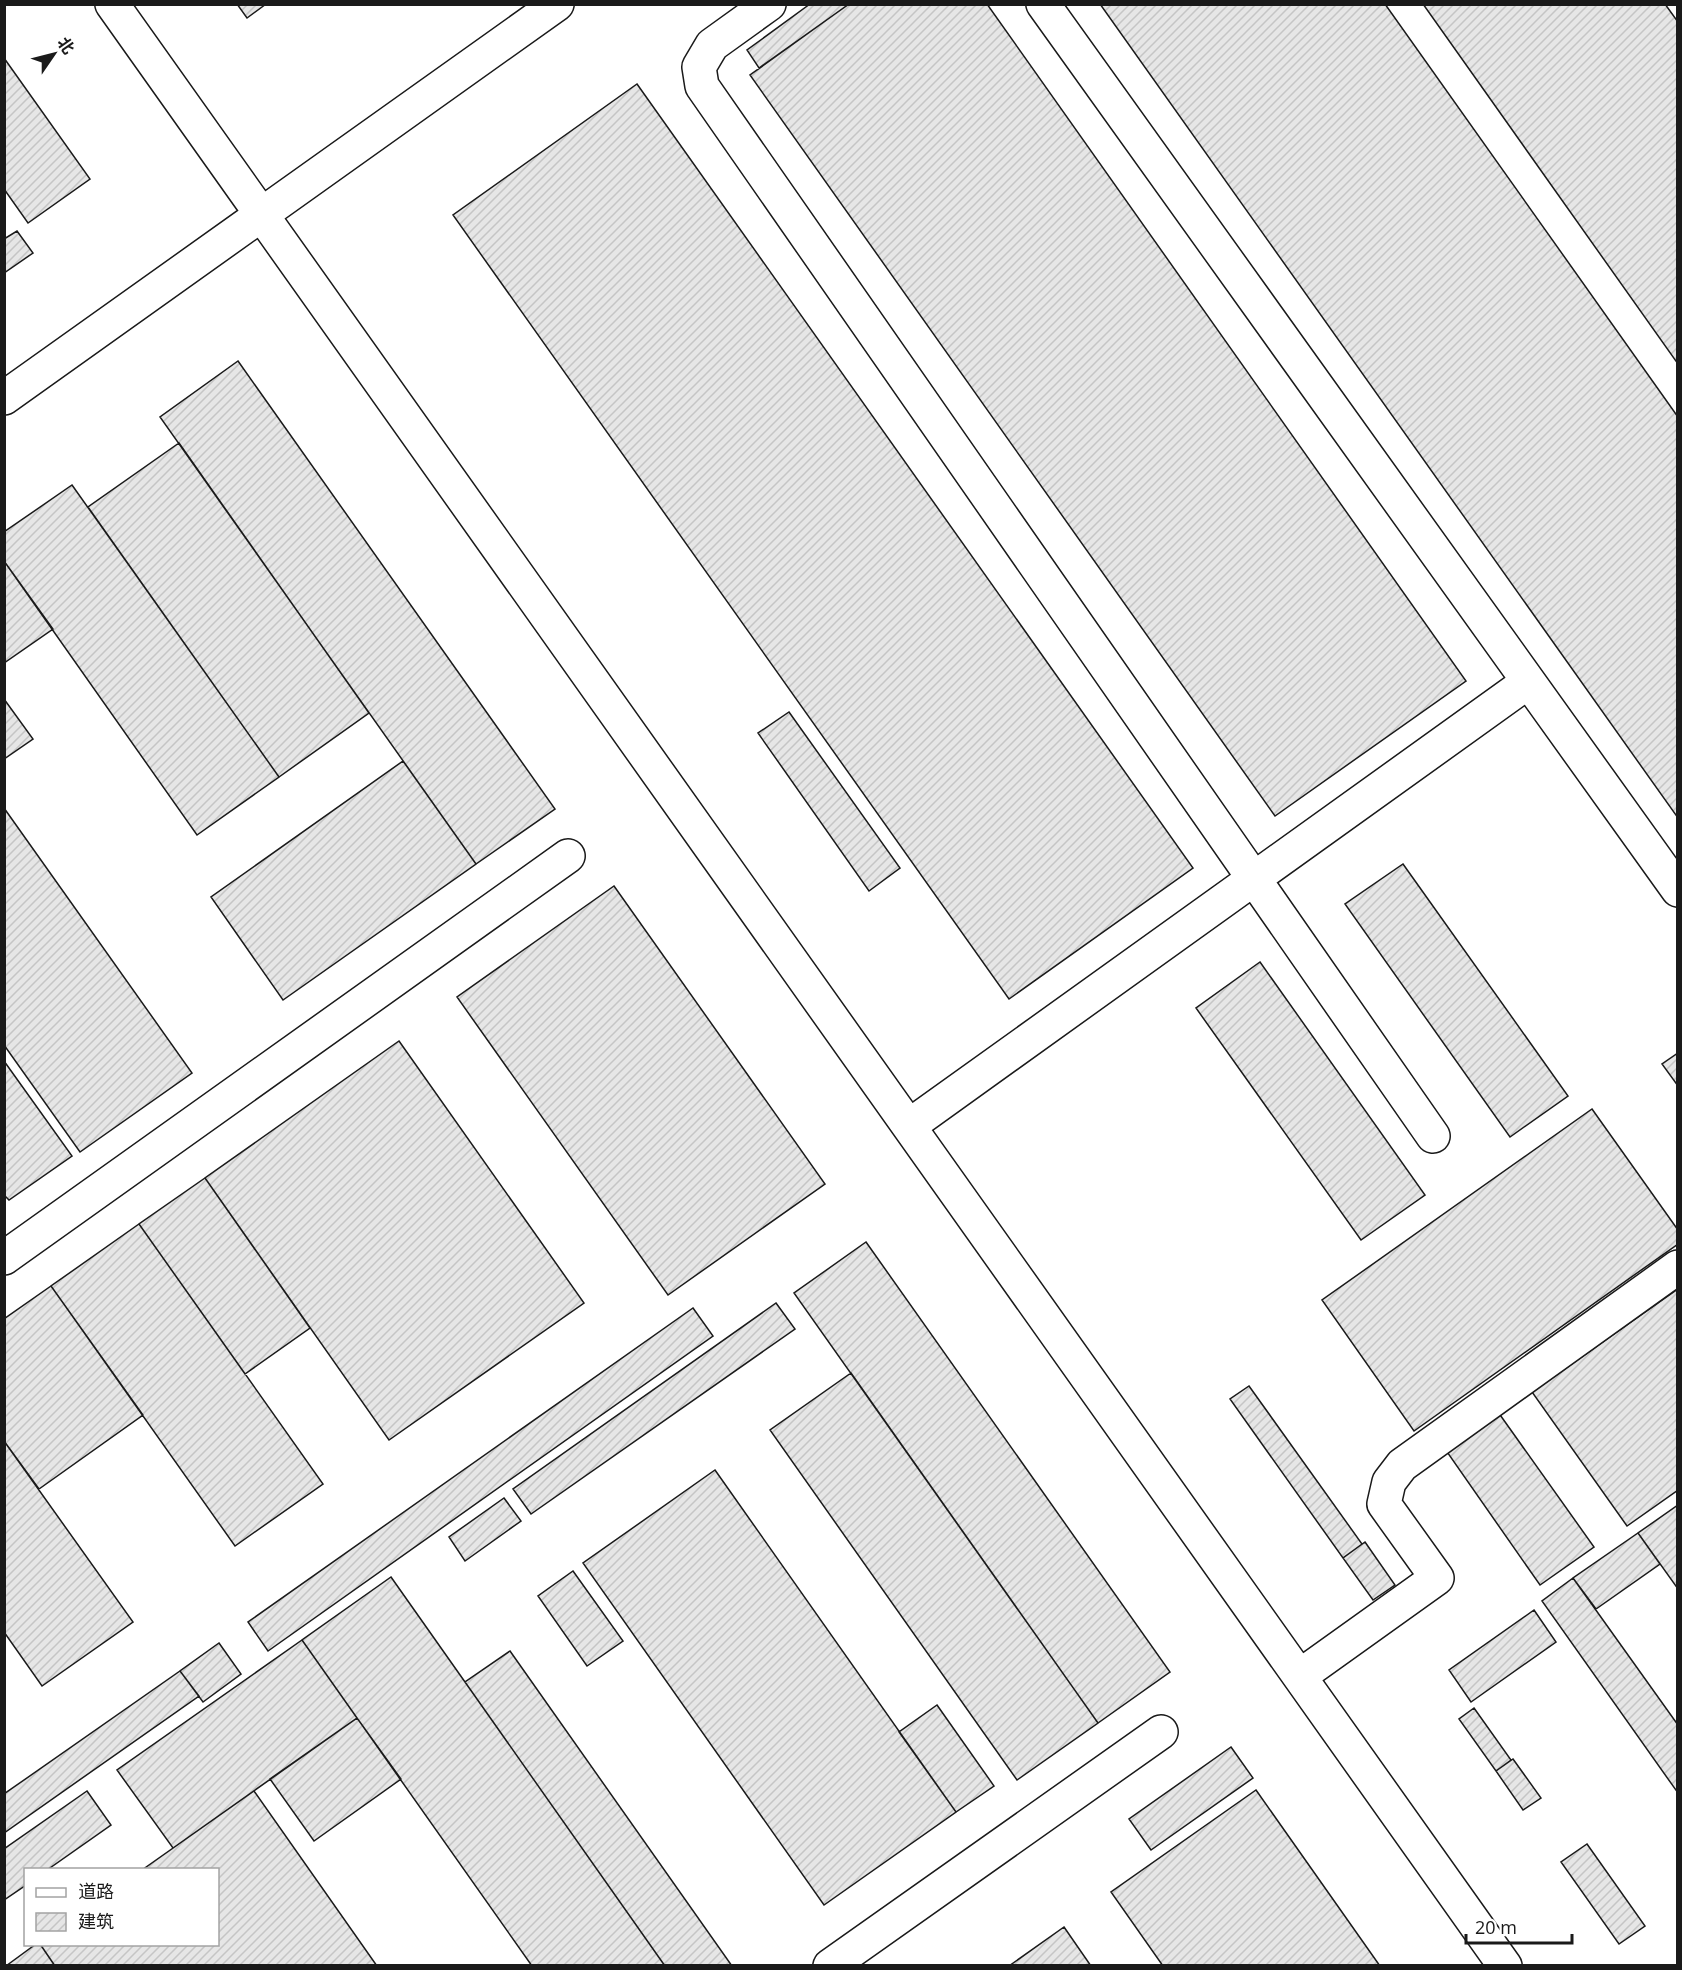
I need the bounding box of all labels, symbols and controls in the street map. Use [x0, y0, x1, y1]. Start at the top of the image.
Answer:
north arrow [24, 24, 84, 84]
text: 北 [53, 33, 80, 58]
legend [24, 1868, 219, 1946]
text: 道路 [78, 1879, 114, 1903]
scale bar [1466, 1907, 1572, 1945]
text: 建筑 [78, 1909, 114, 1933]
text: 20 m [1475, 1915, 1517, 1939]

